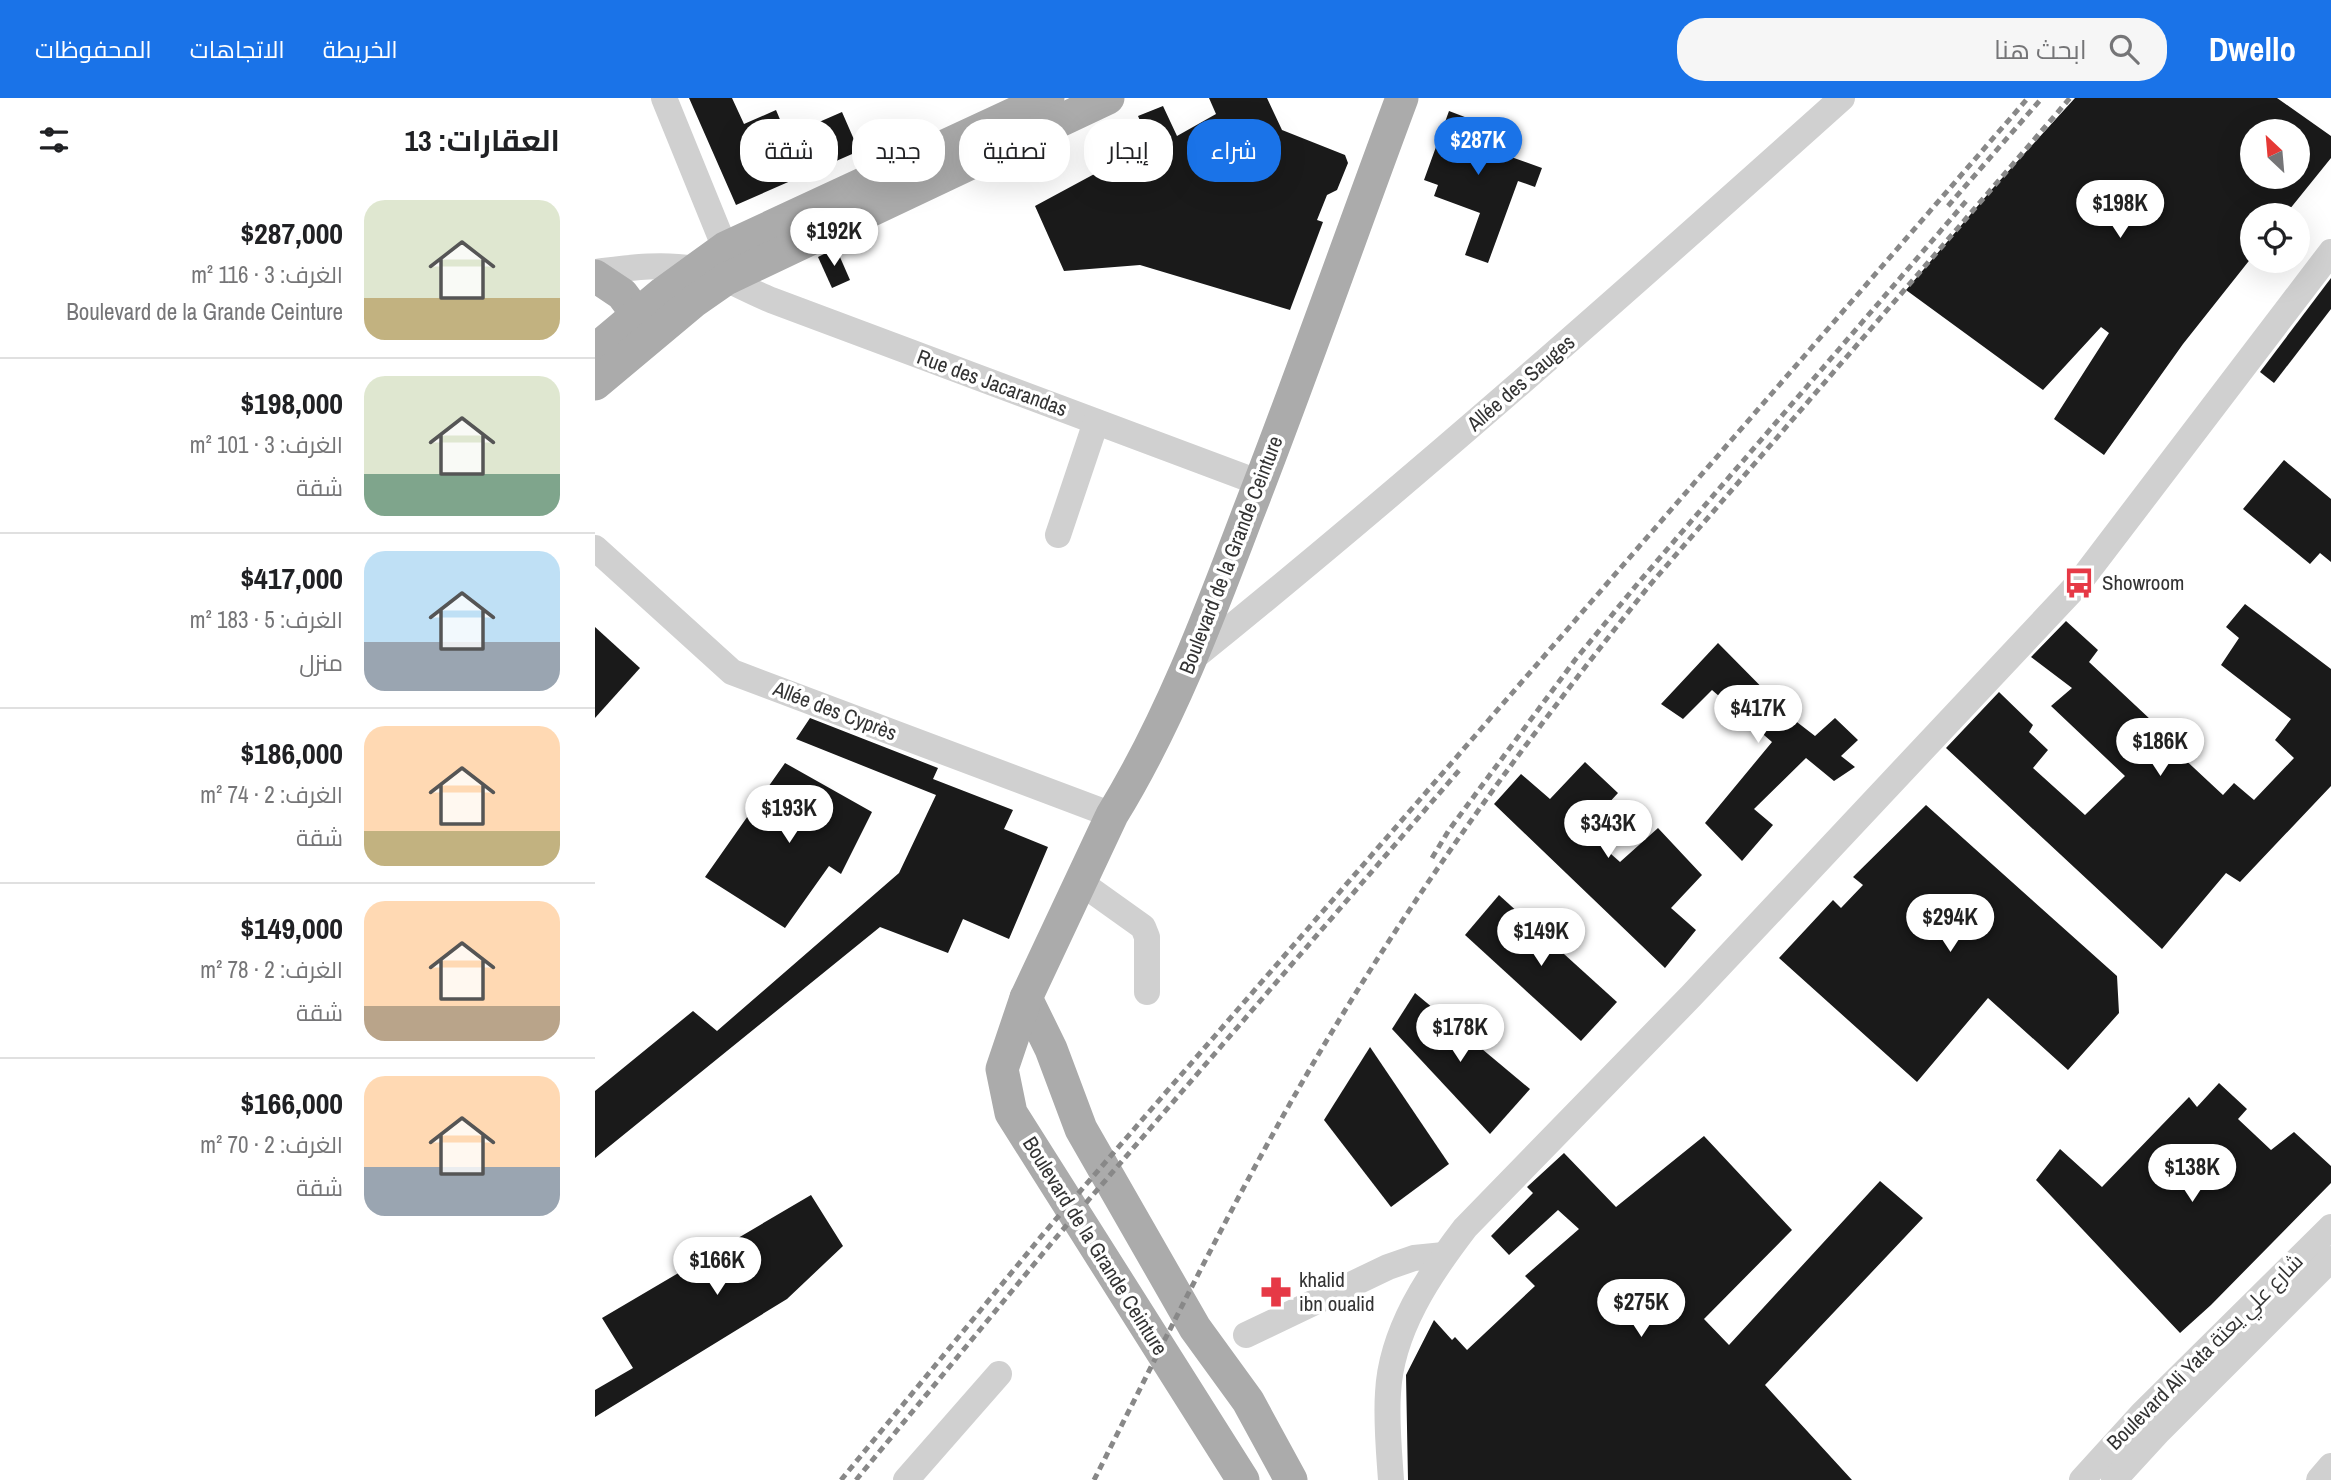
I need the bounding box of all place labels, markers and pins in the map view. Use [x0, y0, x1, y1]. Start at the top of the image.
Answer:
pin: $287K [1429, 118, 1527, 177]
pin: $198K [2071, 180, 2169, 240]
pin: $192K [785, 208, 883, 268]
bus stop icon: Showroom [2062, 566, 2096, 600]
place label: Showroom [2102, 568, 2184, 597]
pin: $417K [1709, 686, 1807, 745]
pin: $186K [2111, 718, 2209, 778]
pin: $193K [740, 786, 838, 845]
pin: $343K [1559, 800, 1657, 860]
pin: $294K [1901, 894, 1999, 954]
pin: $149K [1492, 908, 1590, 968]
pin: $178K [1411, 1004, 1509, 1064]
pin: $138K [2143, 1144, 2241, 1204]
pin: $166K [668, 1238, 766, 1297]
place label: khalid ibn oualid [1299, 1265, 1375, 1318]
pharmacy icon: khalid ibn oualid [1259, 1275, 1293, 1309]
pin: $275K [1592, 1280, 1690, 1339]

